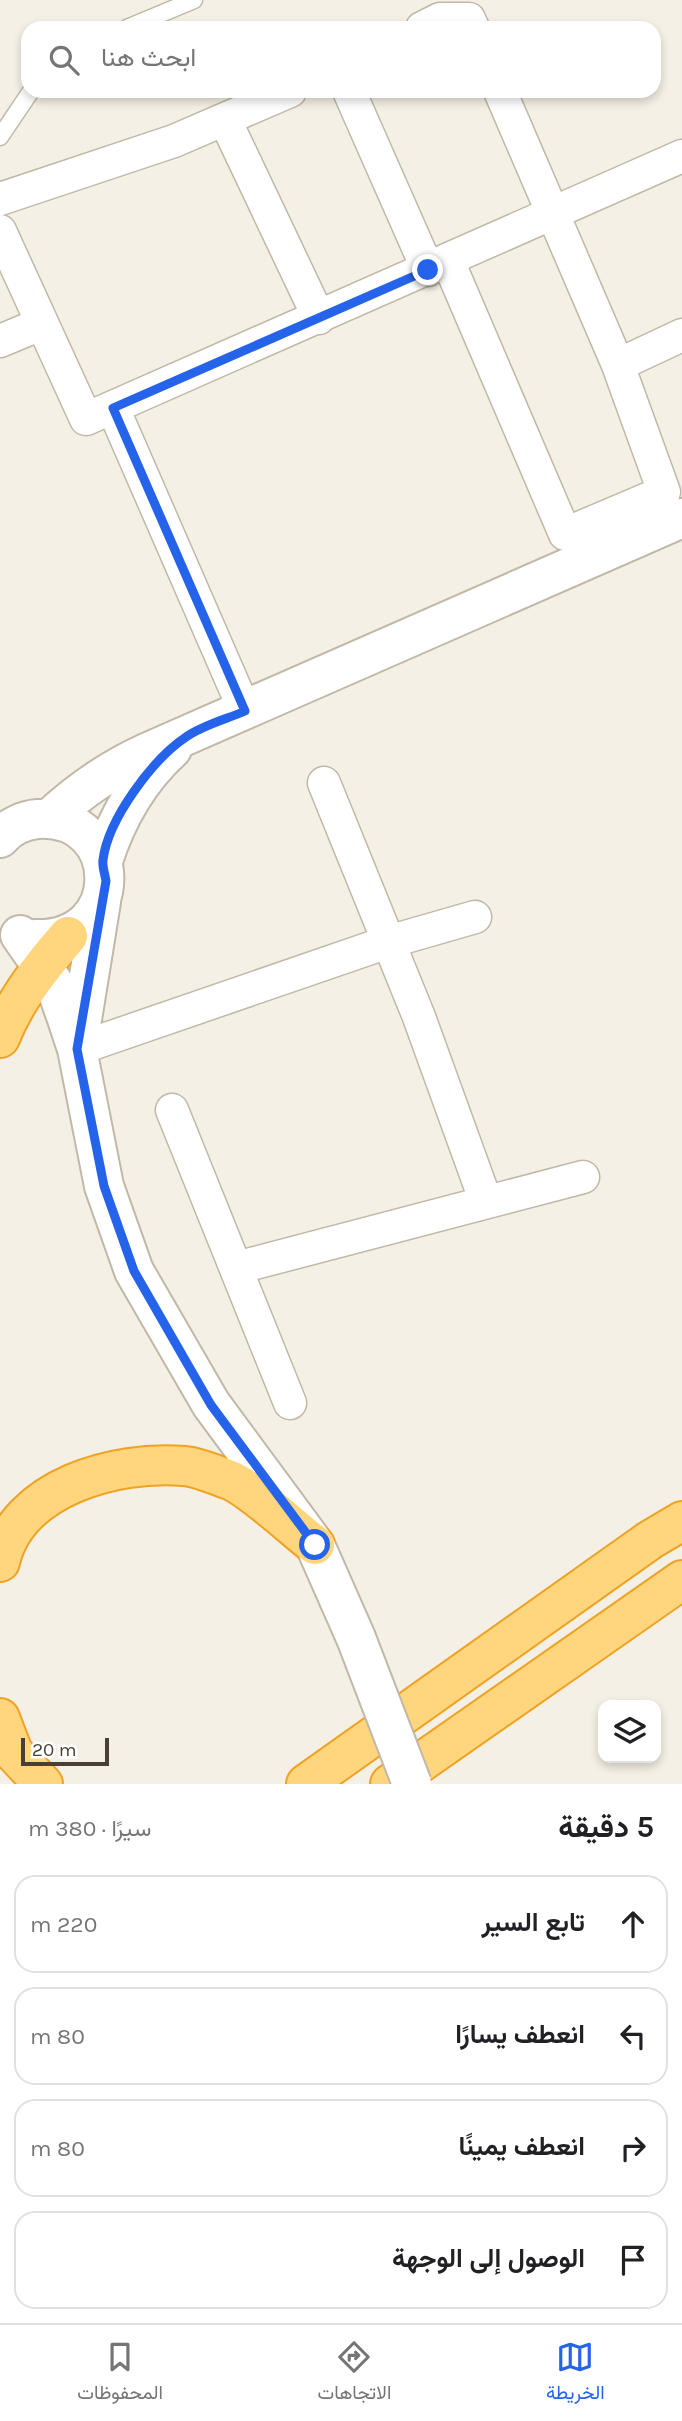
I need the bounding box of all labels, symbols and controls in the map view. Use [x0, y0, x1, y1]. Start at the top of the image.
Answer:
search box [21, 21, 661, 98]
icon: search [45, 41, 83, 79]
text: ابحث هنا [101, 42, 196, 73]
route end [412, 254, 443, 285]
route start [299, 1529, 330, 1560]
map controls [598, 1700, 661, 1763]
button: layers [598, 1700, 661, 1763]
scale bar [21, 1735, 108, 1767]
text: 20 m [32, 1739, 77, 1761]
text: 5 دقيقة [558, 1809, 654, 1845]
text: سيرًا · 380 m [28, 1815, 151, 1842]
icon: ahead [614, 1905, 652, 1943]
text: تابع السير [481, 1907, 585, 1938]
text: 220 m [30, 1911, 97, 1938]
icon: left [614, 2017, 652, 2055]
text: انعطف يسارًا [455, 2019, 585, 2050]
text: 80 m [30, 2023, 85, 2050]
icon: right [614, 2129, 652, 2167]
text: انعطف يمينًا [459, 2131, 585, 2162]
text: 80 m [30, 2135, 85, 2162]
icon: arrive [614, 2241, 652, 2279]
text: الوصول إلى الوجهة [392, 2243, 585, 2274]
tab: المحفوظات [77, 2338, 163, 2409]
tab: الاتجاهات [318, 2338, 391, 2409]
tab: الخريطة [546, 2338, 605, 2409]

